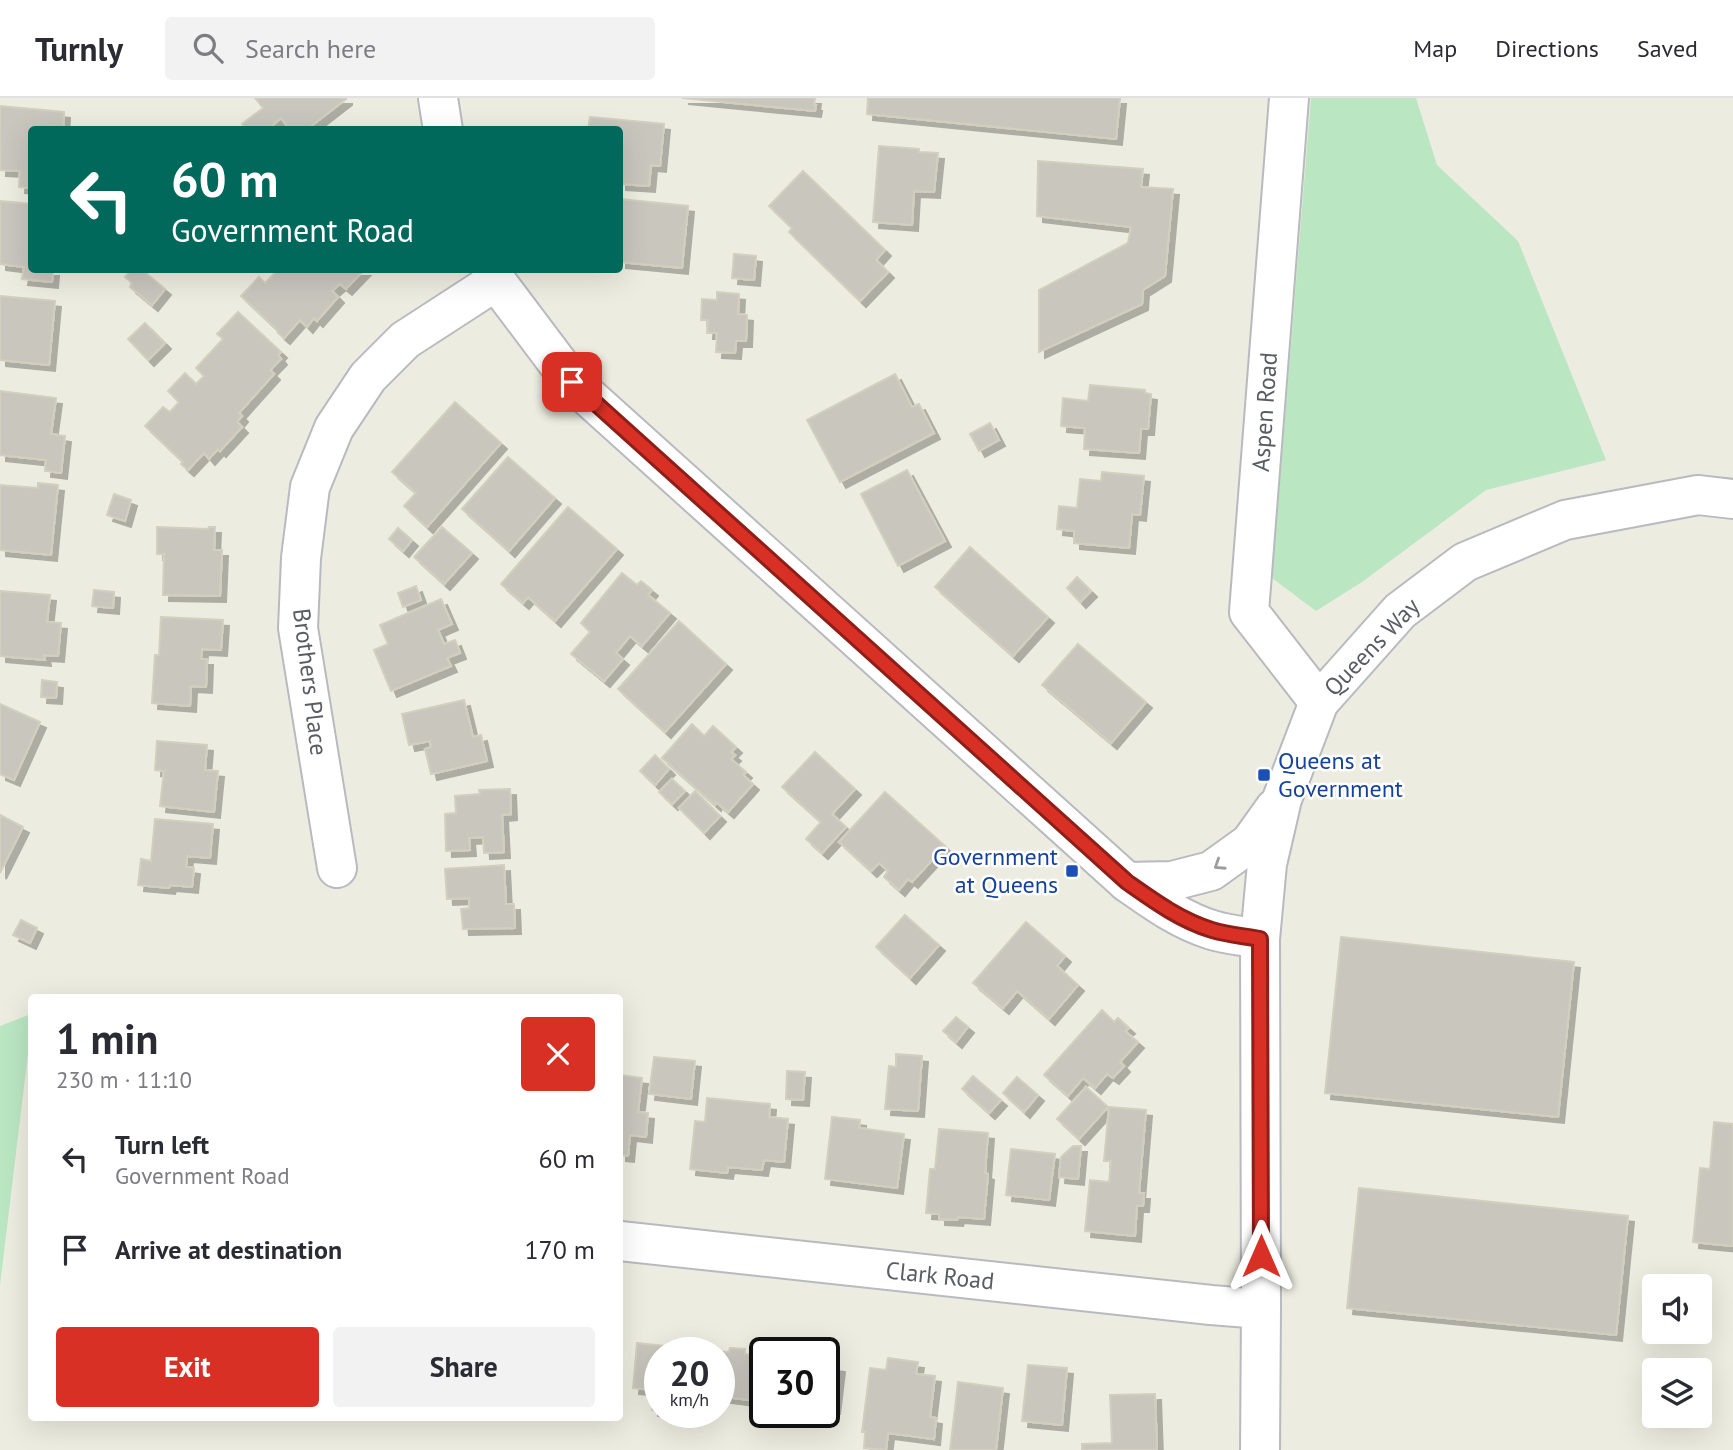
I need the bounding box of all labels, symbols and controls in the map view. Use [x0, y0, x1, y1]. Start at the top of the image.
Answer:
search box [165, 17, 655, 80]
text: Turnly [35, 27, 123, 70]
icon: search [189, 29, 227, 67]
text: Search here [245, 32, 376, 65]
text: Map [1413, 33, 1457, 64]
text: Directions [1495, 33, 1599, 64]
text: Saved [1637, 33, 1698, 64]
text: 60 m [171, 147, 278, 211]
icon: left [56, 154, 147, 245]
text: Government Road [171, 209, 414, 251]
street label: Aspen Road [1245, 351, 1284, 473]
pin [542, 352, 602, 412]
icon: arrive [553, 363, 591, 401]
street label: Queens Way [1317, 591, 1426, 702]
street label: Brothers Place [286, 607, 335, 757]
place label: Queens at Government [1278, 745, 1403, 804]
marker: Queens at Government [1256, 767, 1272, 783]
place label: Government at Queens [933, 841, 1058, 900]
one-way arrow [1213, 857, 1226, 870]
marker: Government at Queens [1064, 863, 1080, 879]
text: 1 min [56, 1011, 158, 1066]
button: close [521, 1017, 595, 1091]
text: 230 m · 11:10 [56, 1065, 192, 1094]
text: Turn left [115, 1128, 209, 1161]
icon: left [56, 1140, 94, 1178]
text: 60 m [539, 1142, 595, 1175]
text: Government Road [115, 1161, 290, 1190]
position arrow [1224, 1219, 1298, 1293]
icon: arrive [56, 1231, 94, 1269]
text: Arrive at destination [115, 1233, 342, 1266]
text: 170 m [524, 1233, 595, 1266]
street label: Clark Road [884, 1254, 996, 1297]
map controls [1642, 1274, 1712, 1428]
button: sound [1642, 1274, 1712, 1344]
button: Exit [56, 1327, 319, 1407]
button: Share [333, 1327, 595, 1407]
speed limit sign: 30 [749, 1337, 840, 1428]
text: 20 [670, 1350, 709, 1396]
button: layers [1642, 1358, 1712, 1428]
text: km/h [670, 1388, 709, 1411]

